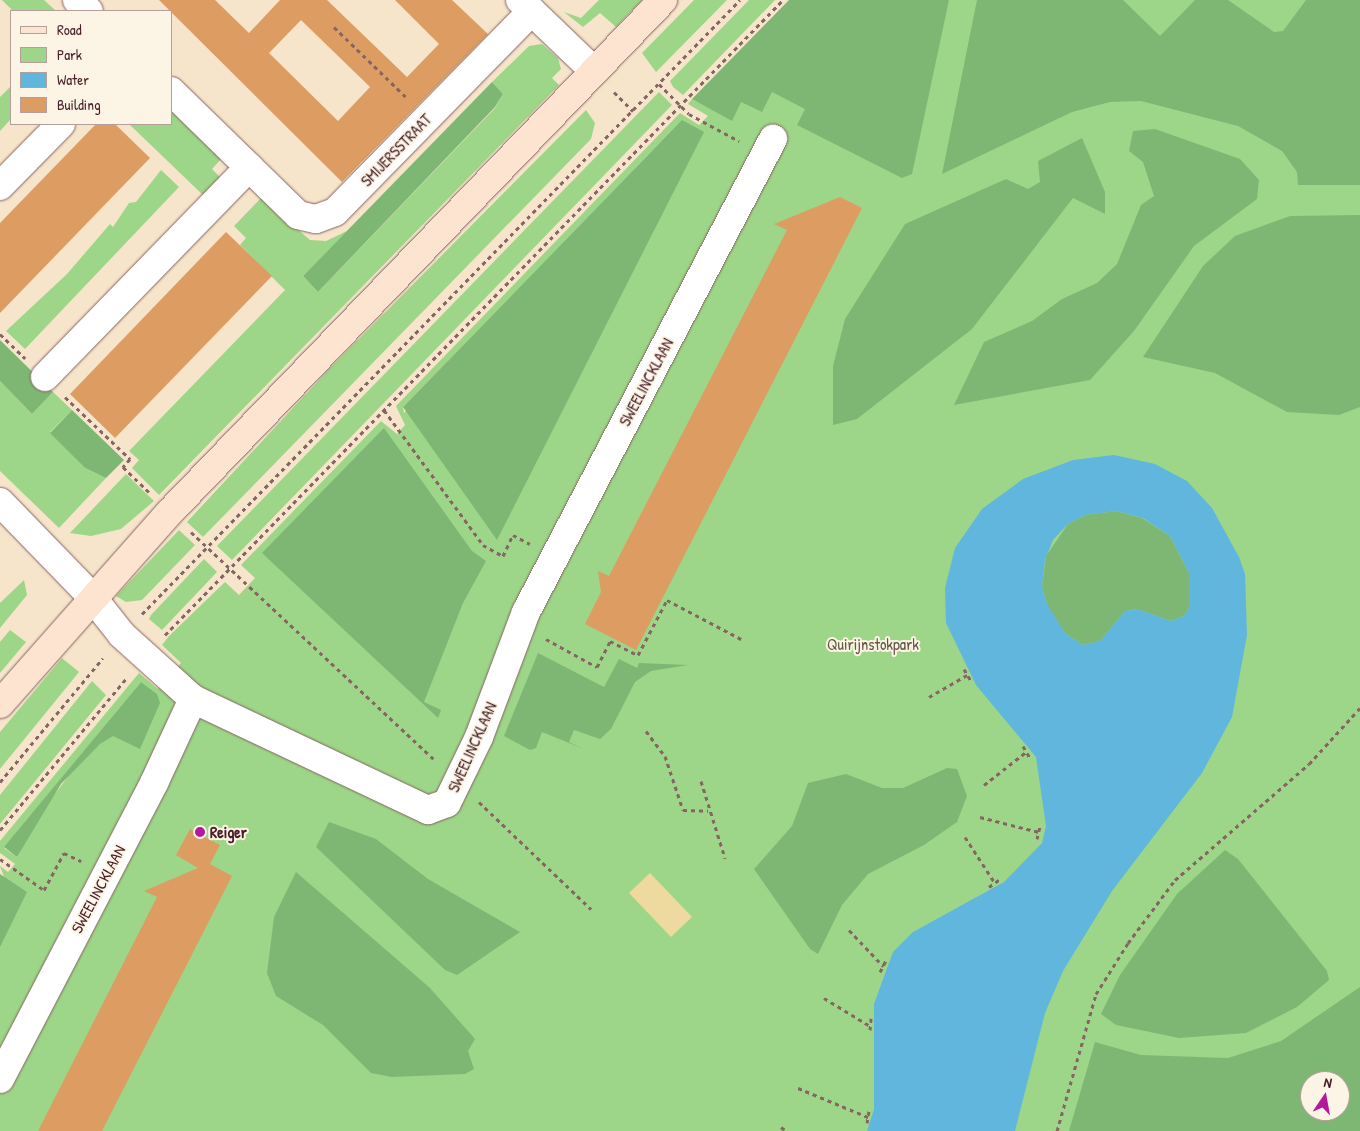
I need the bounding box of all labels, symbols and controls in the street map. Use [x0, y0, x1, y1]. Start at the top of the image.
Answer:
legend [10, 10, 172, 125]
text: Road [57, 19, 82, 40]
text: Park [57, 44, 82, 65]
text: Water [57, 69, 89, 90]
text: Building [57, 94, 101, 115]
street label: SMIJERSSTRAAT [357, 110, 435, 190]
street label: SWEELINCKLAAN [615, 335, 677, 429]
park label: Quirijnstokpark [827, 634, 919, 654]
street label: SWEELINCKLAAN [444, 699, 500, 795]
place label: Reiger [210, 822, 247, 842]
marker: Reiger [194, 826, 206, 838]
street label: SWEELINCKLAAN [67, 842, 129, 936]
north arrow [1300, 1071, 1350, 1121]
text: N [1322, 1072, 1334, 1092]

